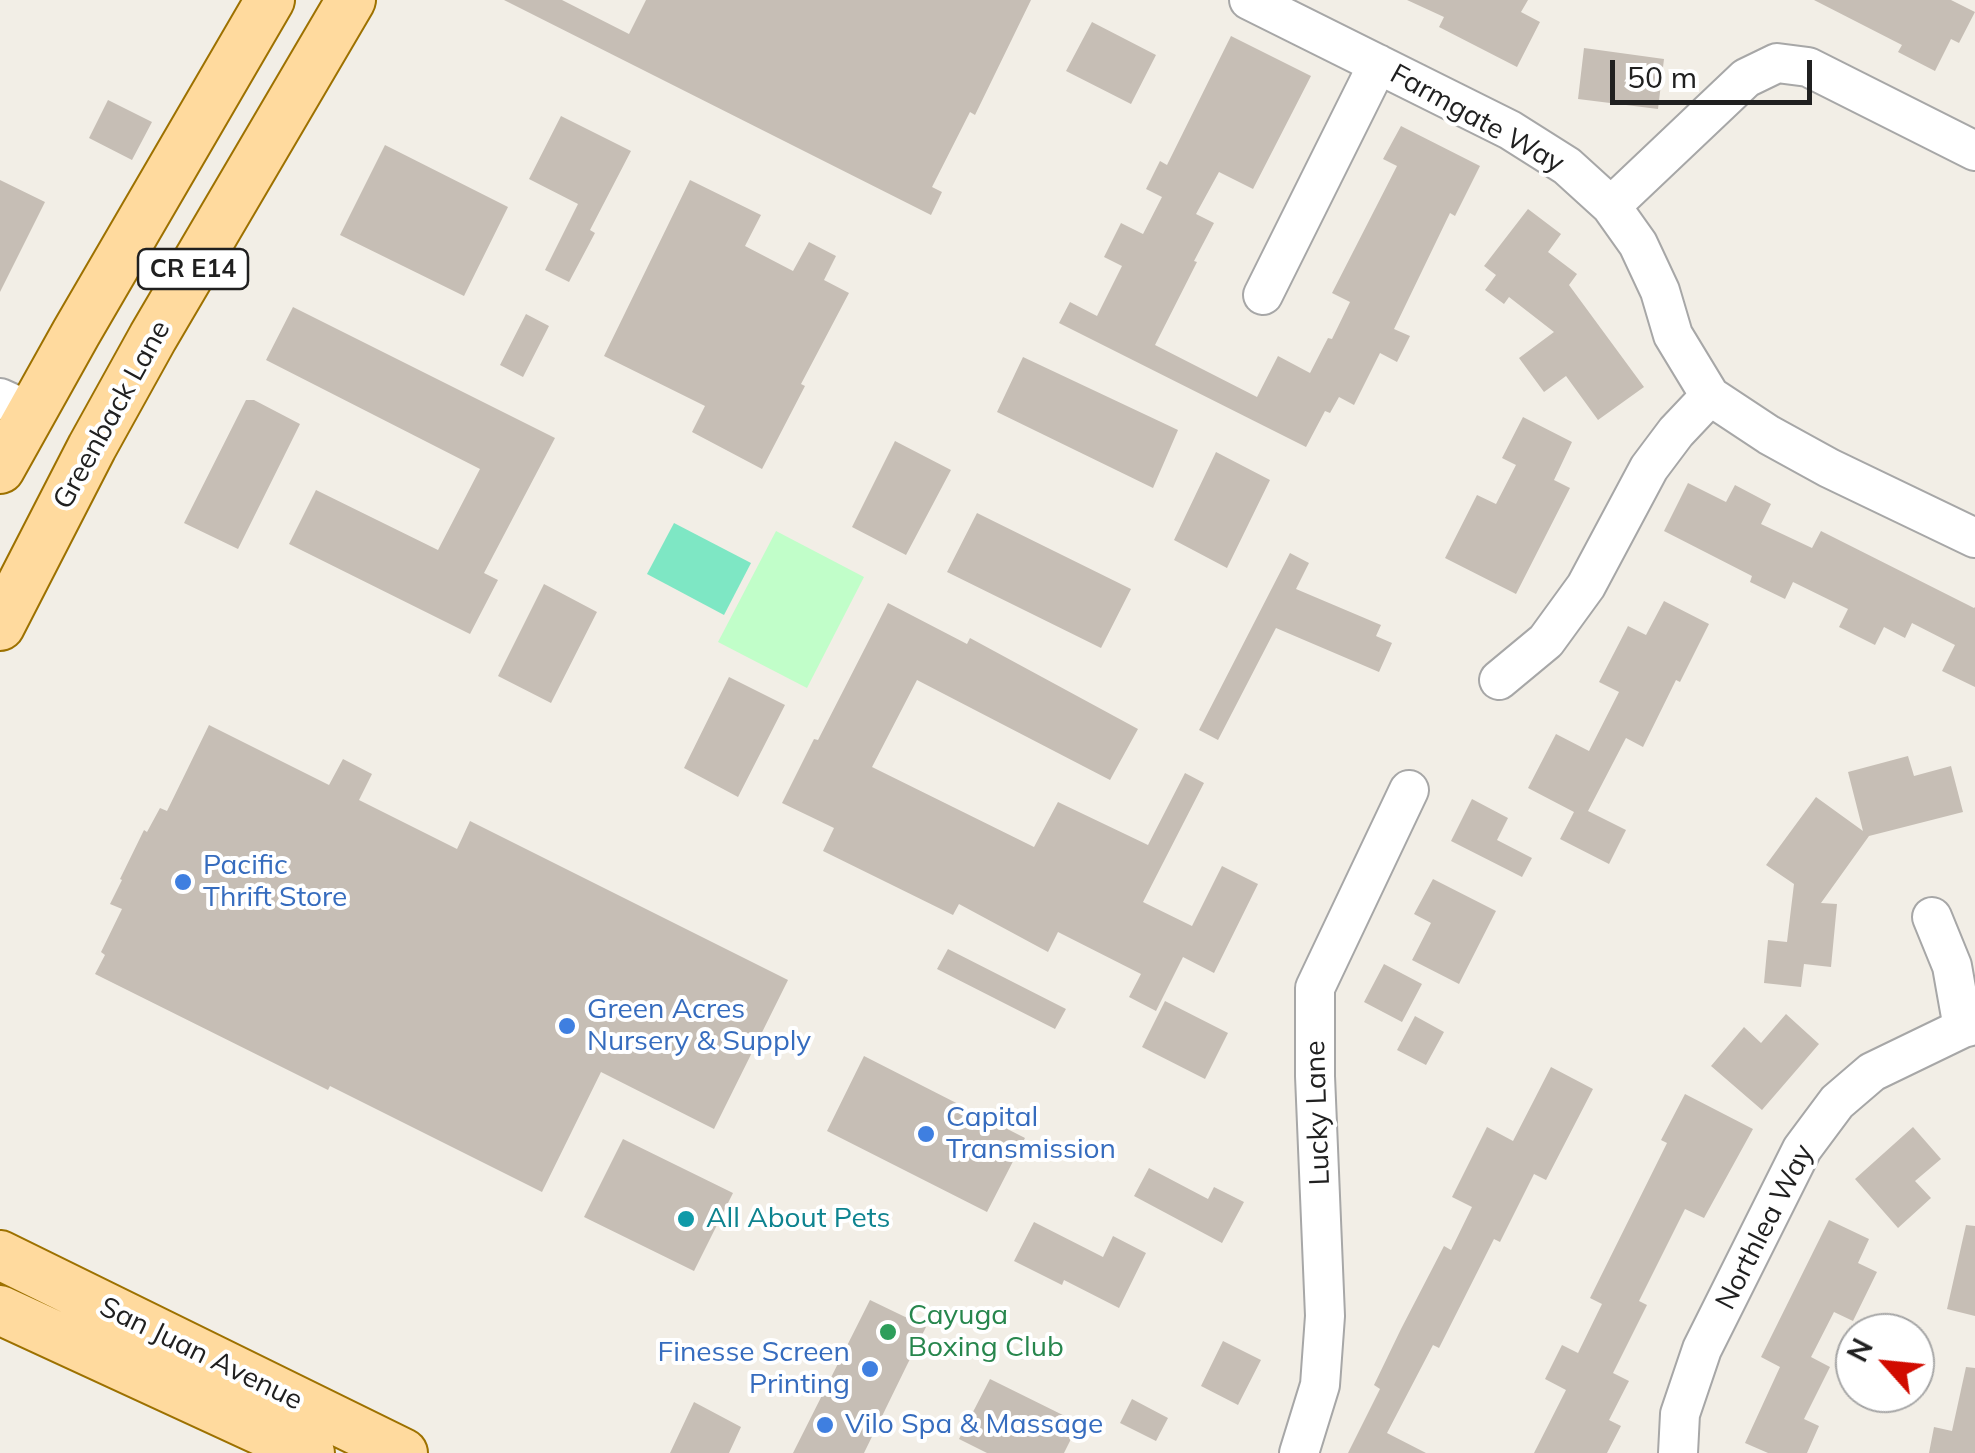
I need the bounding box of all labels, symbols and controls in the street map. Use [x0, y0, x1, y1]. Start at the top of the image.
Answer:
scale bar [1615, 40, 1818, 102]
street label: Farmgate Way [1384, 57, 1570, 181]
text: 50 m [1627, 58, 1697, 96]
road number: CR E14 [138, 249, 248, 289]
street label: Greenback Lane [46, 315, 178, 515]
place label: Pacific Thrift Store [203, 849, 347, 915]
marker: Pacific Thrift Store [172, 871, 194, 893]
place label: Green Acres Nursery & Supply [587, 993, 811, 1059]
marker: Green Acres Nursery & Supply [556, 1015, 578, 1037]
street label: Lucky Lane [1299, 1040, 1337, 1186]
place label: Capital Transmission [946, 1101, 1116, 1167]
marker: Capital Transmission [915, 1123, 937, 1145]
street label: Northlea Way [1709, 1139, 1821, 1315]
place label: All About Pets [706, 1202, 890, 1236]
marker: All About Pets [675, 1208, 697, 1230]
street label: San Juan Avenue [94, 1290, 308, 1418]
place label: Cayuga Boxing Club [908, 1299, 1064, 1365]
north arrow [1835, 1313, 1935, 1413]
marker: Cayuga Boxing Club [877, 1321, 899, 1343]
text: N [1839, 1333, 1880, 1367]
place label: Finesse Screen Printing [657, 1336, 850, 1402]
marker: Finesse Screen Printing [859, 1358, 881, 1380]
place label: Vilo Spa & Massage [845, 1408, 1103, 1442]
marker: Vilo Spa & Massage [814, 1414, 836, 1436]

